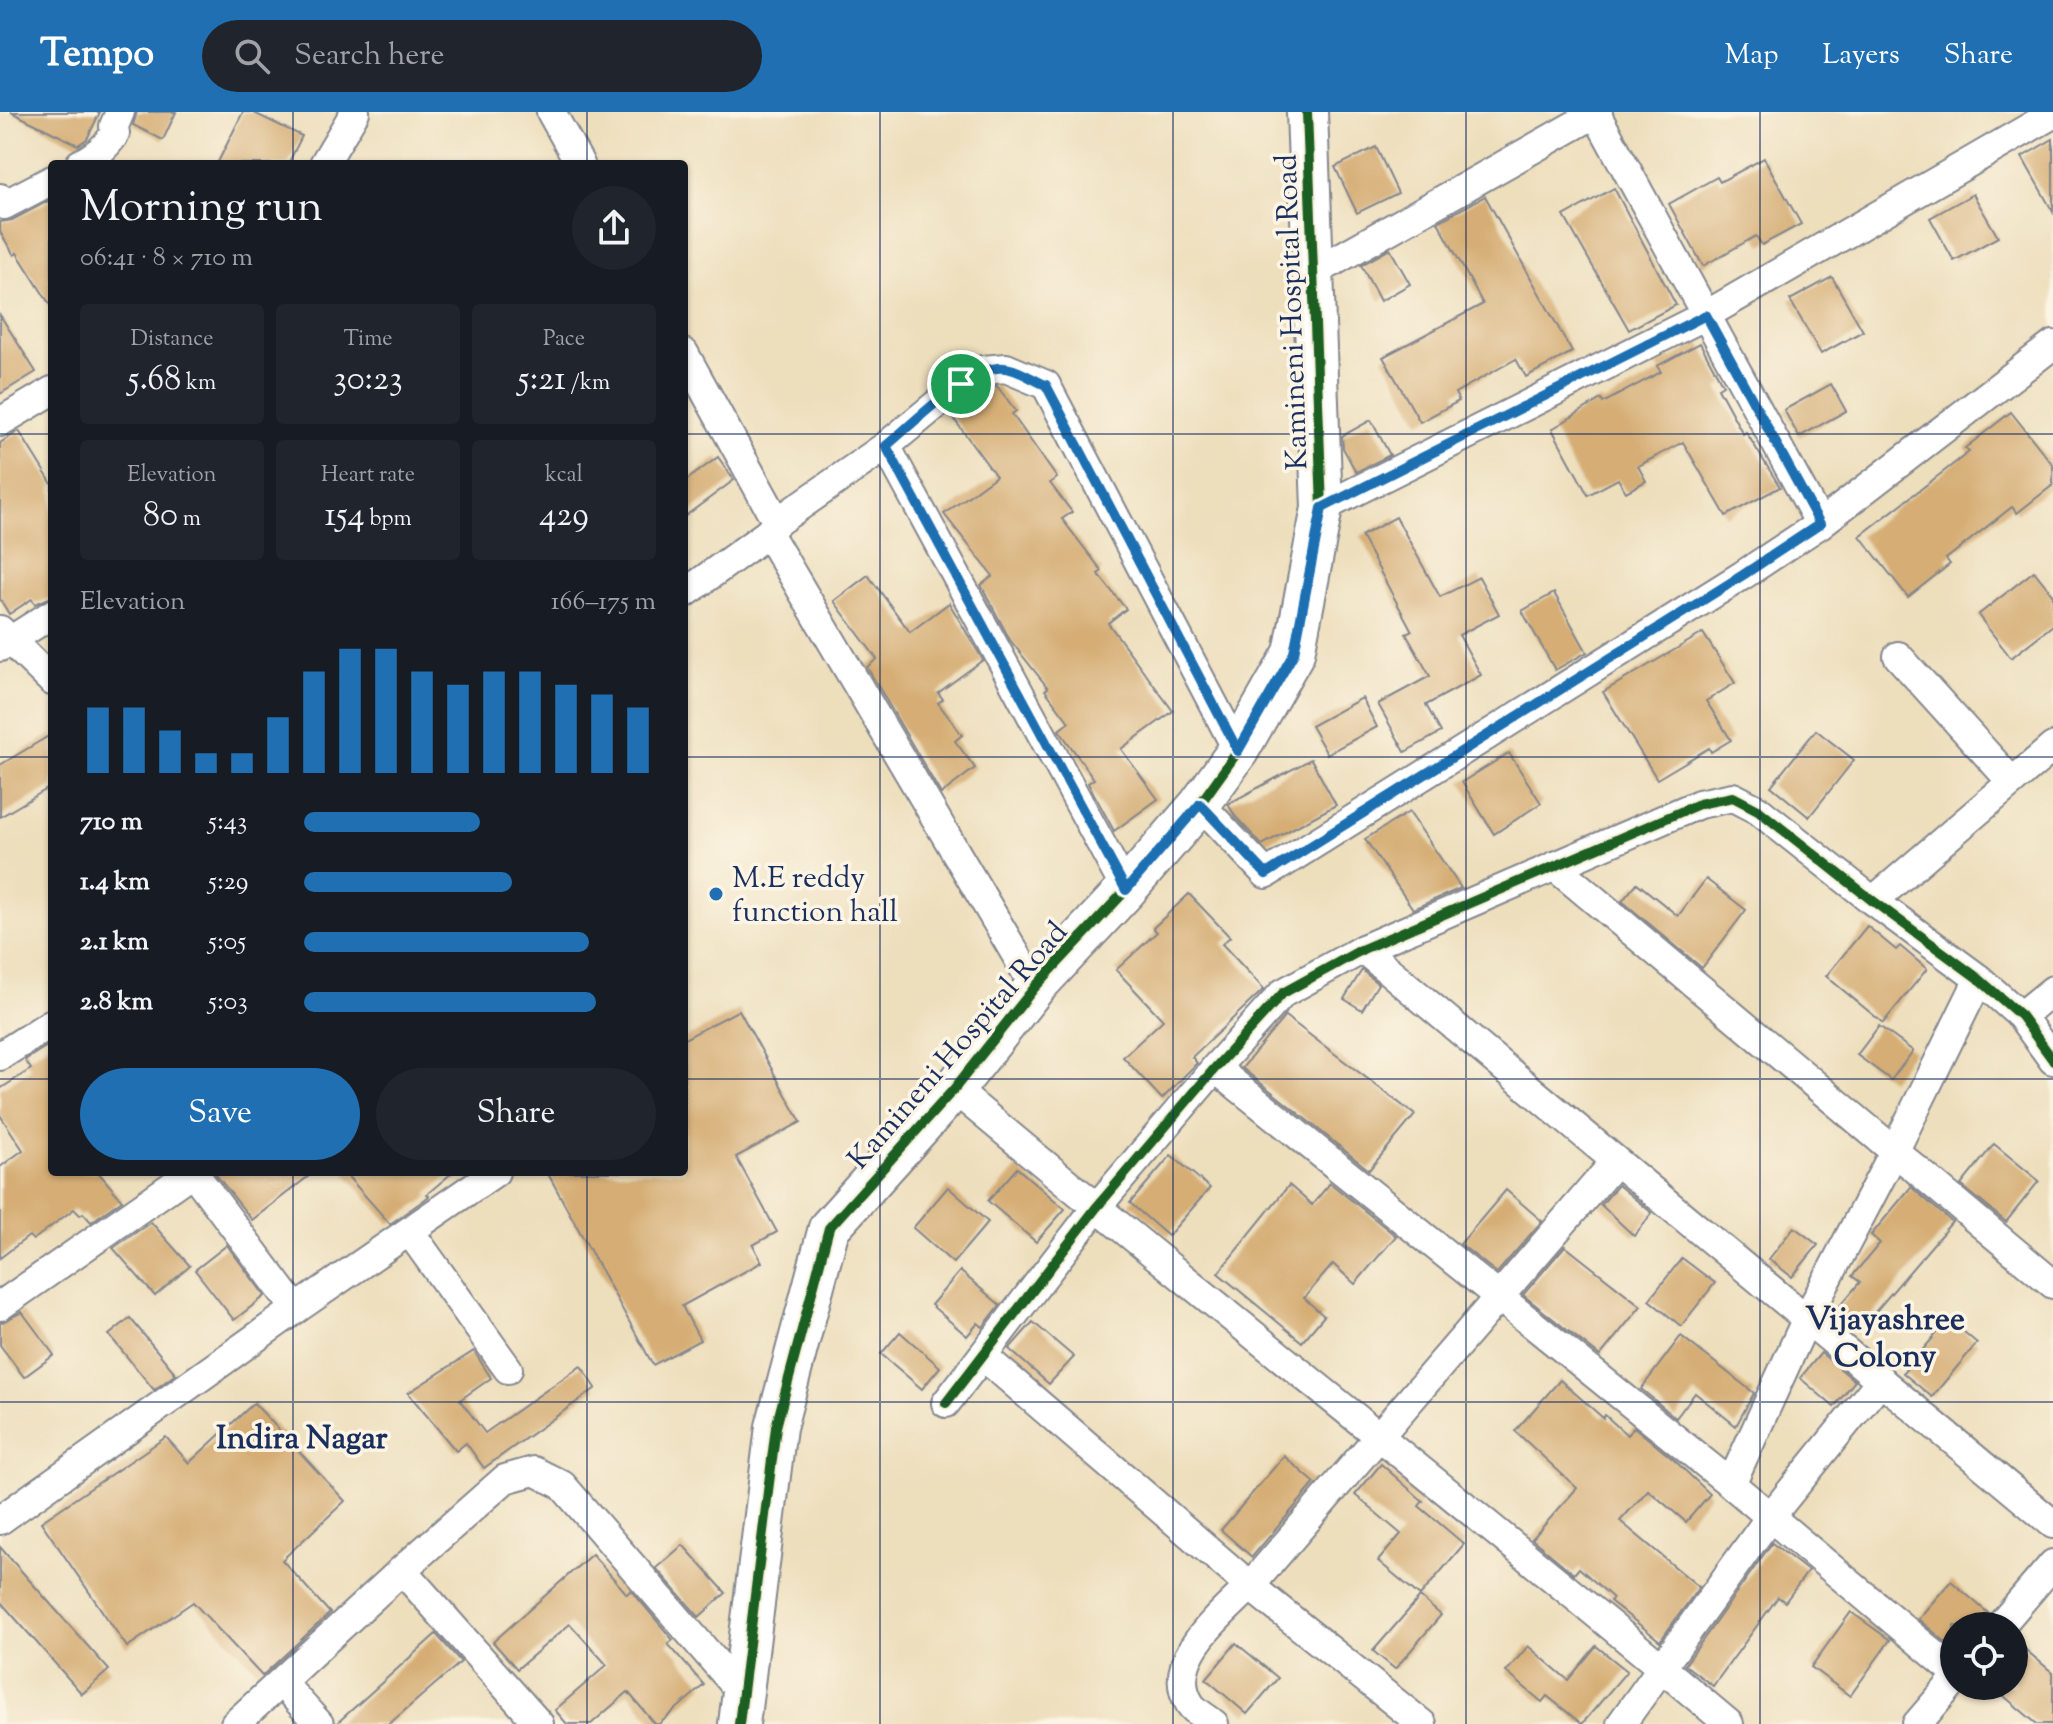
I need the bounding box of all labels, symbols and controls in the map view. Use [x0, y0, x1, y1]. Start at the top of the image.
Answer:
search box [202, 20, 762, 92]
text: Tempo [40, 29, 154, 83]
icon: search [230, 34, 274, 78]
text: Search here [294, 35, 444, 78]
text: Map [1725, 36, 1778, 76]
text: Layers [1822, 36, 1900, 76]
text: Share [1944, 36, 2013, 76]
street label: Kamineni Hospital Road [1266, 153, 1321, 471]
text: Morning run [80, 178, 323, 241]
button: share [572, 186, 656, 270]
text: 06:41 · 8 × 710 m [80, 240, 253, 277]
text: Distance [131, 324, 213, 356]
text: Time [344, 324, 392, 356]
text: Pace [543, 324, 585, 356]
pin [927, 350, 995, 418]
text: 5.68 [128, 356, 181, 405]
text: 30:23 [333, 356, 403, 405]
text: 5:21 [518, 356, 566, 405]
icon: arrive [939, 362, 983, 406]
text: km [181, 368, 216, 400]
text: /km [566, 368, 610, 400]
text: Elevation [127, 460, 217, 492]
text: Heart rate [321, 460, 415, 492]
text: kcal [545, 460, 583, 492]
text: 80 [143, 492, 178, 541]
text: 154 [324, 492, 365, 541]
text: 429 [539, 492, 589, 541]
text: m [178, 504, 201, 536]
text: bpm [365, 504, 412, 536]
text: Elevation [80, 584, 185, 621]
text: 166–175 m [551, 584, 656, 621]
text: 710 m [80, 804, 142, 841]
text: 5:43 [208, 804, 247, 841]
place label: M.E reddy function hall [732, 858, 898, 935]
text: 1.4 km [80, 864, 150, 901]
text: 5:29 [208, 864, 248, 901]
marker: M.E reddy function hall [707, 885, 725, 903]
street label: Kamineni Hospital Road [839, 913, 1079, 1180]
text: 2.1 km [80, 924, 149, 961]
text: 5:05 [208, 924, 246, 961]
text: 2.8 km [80, 984, 153, 1021]
text: 5:03 [208, 984, 248, 1021]
button: Save [80, 1068, 360, 1160]
button: Share [376, 1068, 656, 1160]
district label: Vijayashree Colony [1805, 1298, 1965, 1381]
district label: Indira Nagar [216, 1417, 389, 1463]
map controls [1940, 1612, 2028, 1700]
button: locate [1940, 1612, 2028, 1700]

